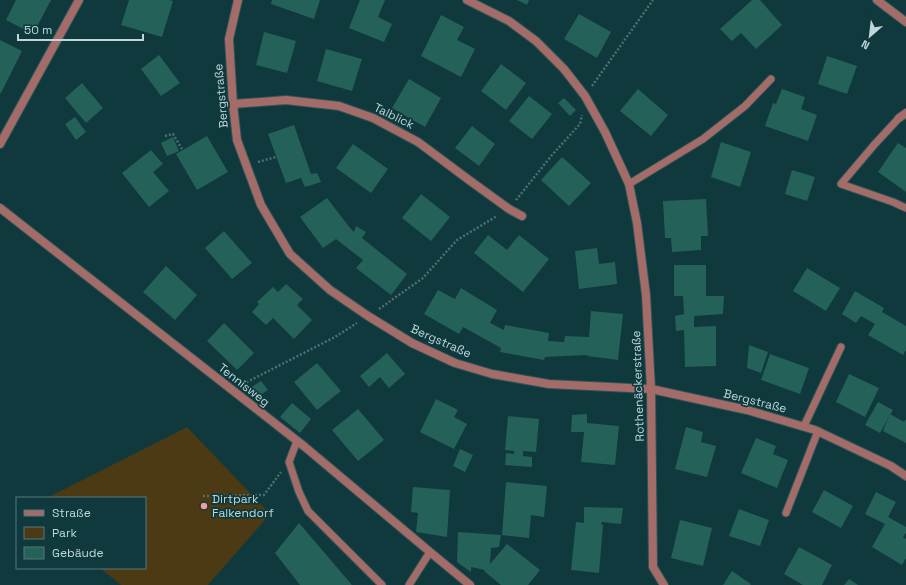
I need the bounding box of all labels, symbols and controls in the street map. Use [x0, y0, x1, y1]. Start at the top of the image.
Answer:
scale bar [18, 16, 143, 42]
north arrow [850, 16, 890, 56]
text: 50 m [24, 22, 52, 38]
text: N [859, 37, 872, 53]
street label: Bergstraße [210, 63, 232, 129]
street label: Talblick [371, 99, 417, 133]
street label: Bergstraße [408, 321, 474, 361]
street label: Rothenäckerstraße [628, 330, 648, 442]
street label: Tennisweg [215, 360, 273, 410]
street label: Bergstraße [722, 385, 788, 417]
place label: Dirtpark Falkendorf [212, 491, 274, 521]
legend [16, 497, 146, 569]
marker: Dirtpark Falkendorf [199, 501, 209, 511]
text: Straße [52, 505, 91, 521]
text: Park [52, 525, 77, 541]
text: Gebäude [52, 545, 104, 561]

